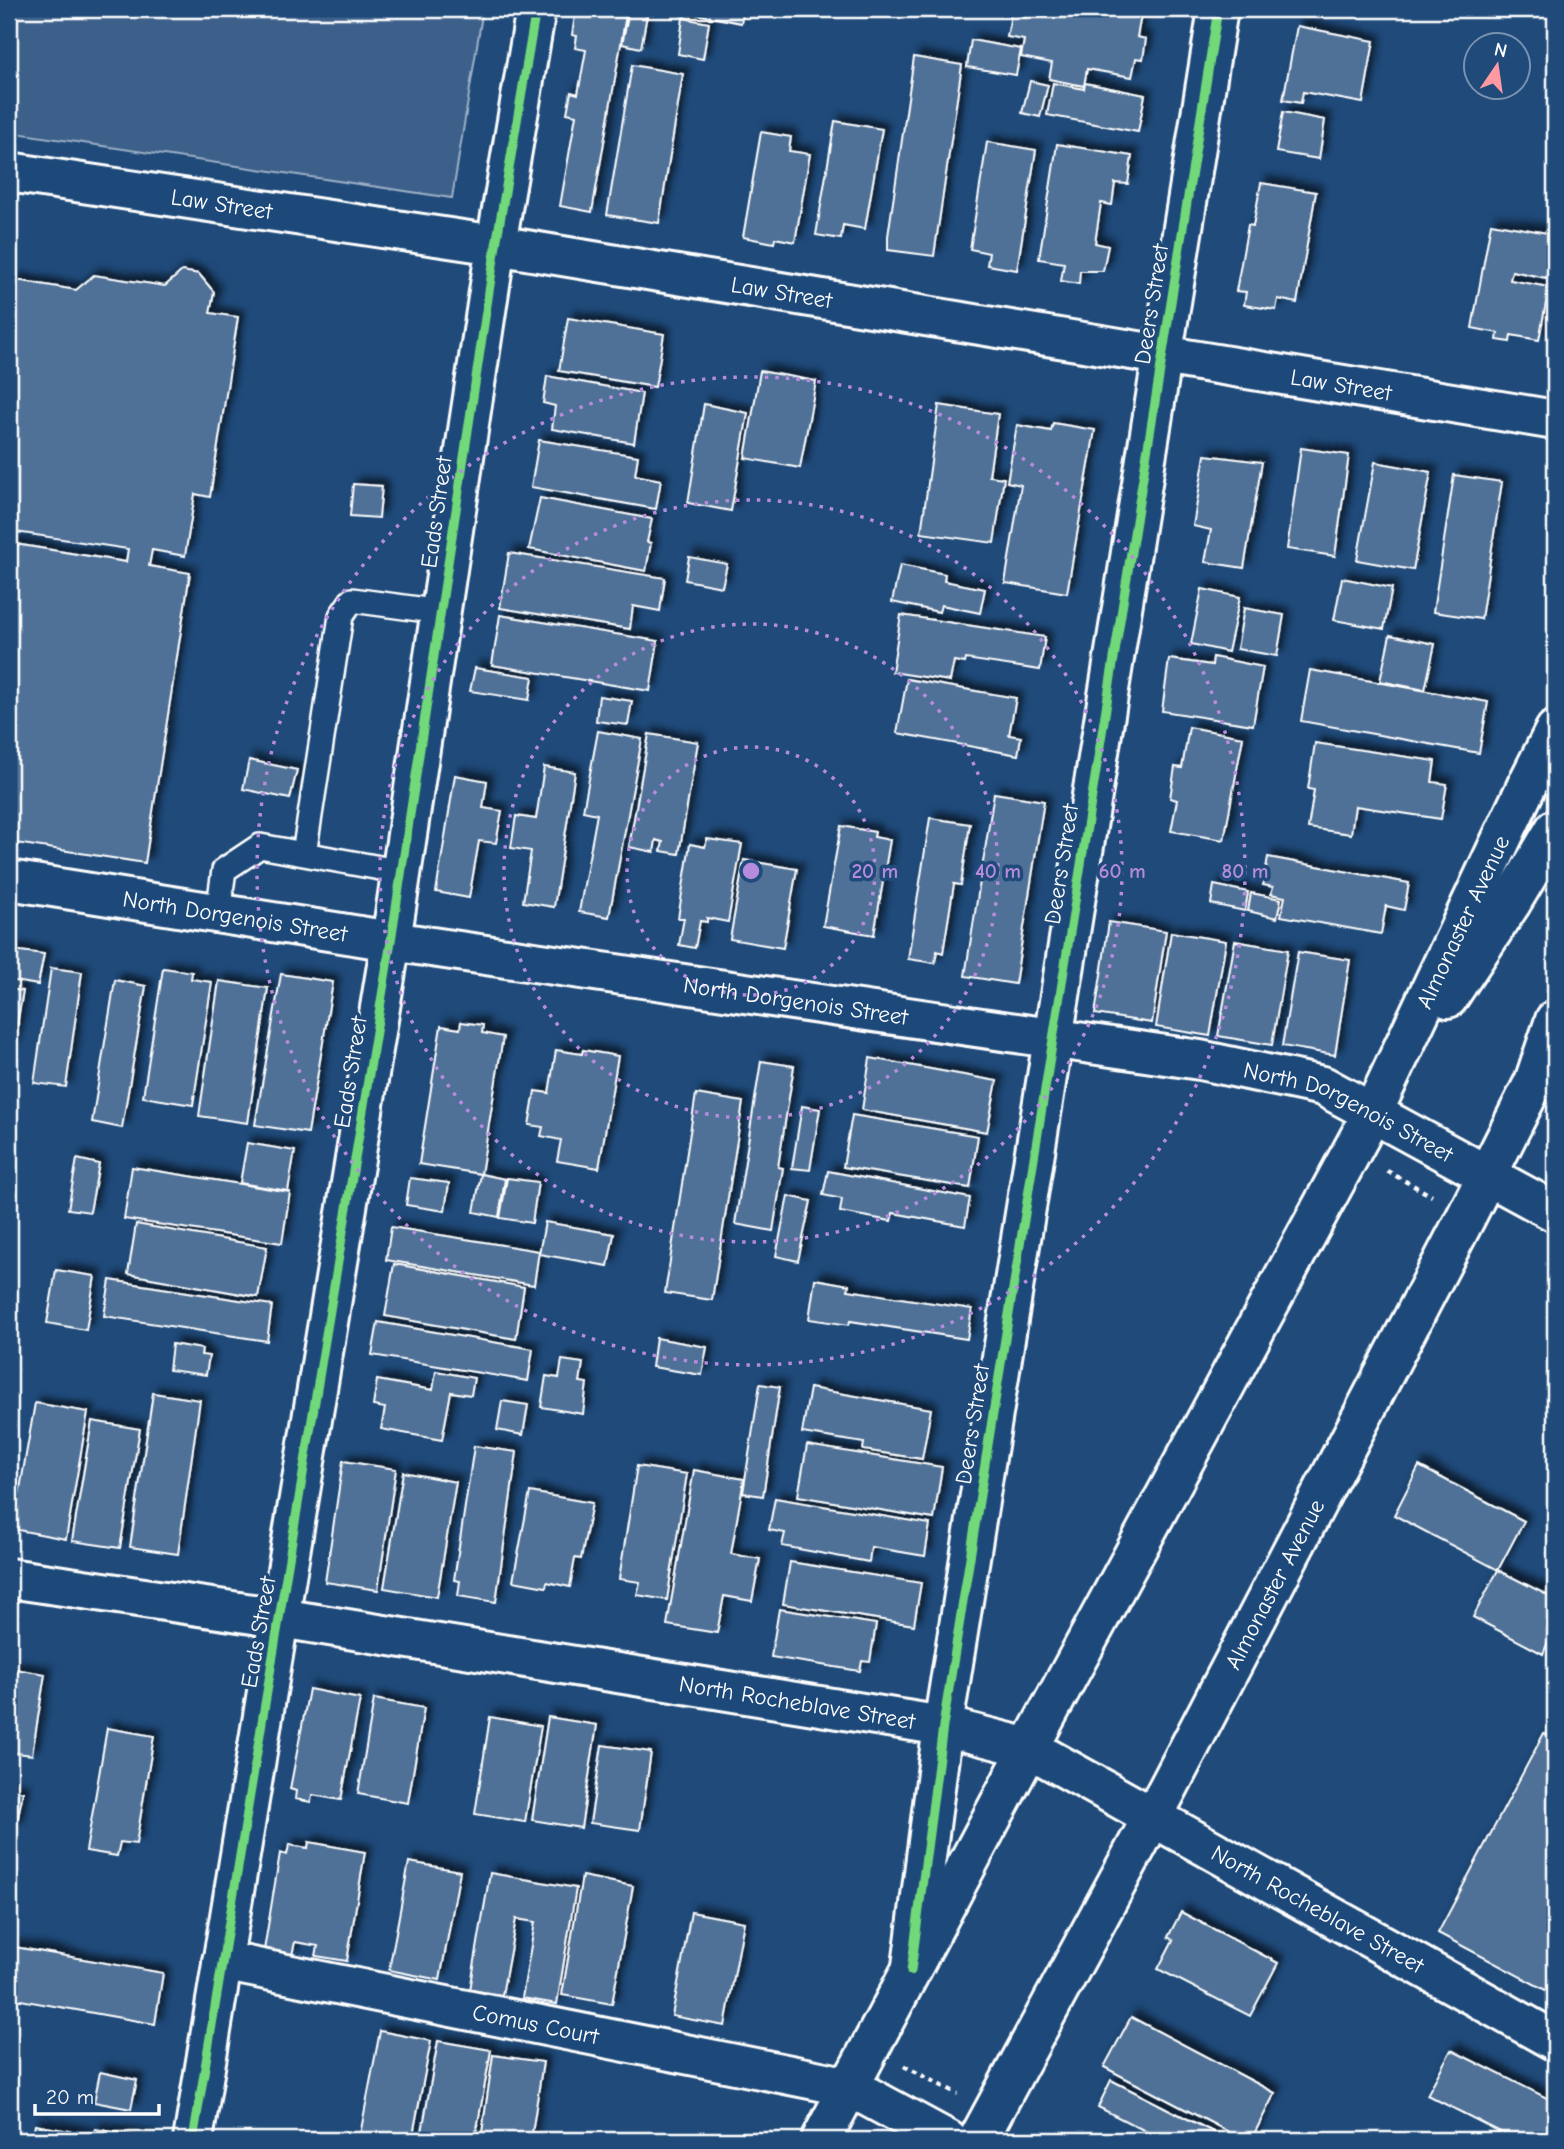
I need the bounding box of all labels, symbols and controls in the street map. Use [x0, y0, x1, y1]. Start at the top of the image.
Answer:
north arrow [1462, 32, 1532, 102]
text: N [1492, 38, 1509, 63]
street label: Law Street [169, 183, 275, 225]
street label: Deers Street [1129, 241, 1175, 366]
street label: Law Street [729, 271, 836, 315]
street label: Law Street [1288, 364, 1395, 407]
street label: Eads Street [415, 453, 458, 570]
street label: Deers Street [1039, 801, 1085, 926]
street label: Almonaster Avenue [1411, 831, 1515, 1013]
centre of rings [739, 859, 763, 883]
text: 20 m [852, 859, 898, 883]
text: 40 m [975, 859, 1021, 883]
text: 60 m [1098, 859, 1146, 883]
text: 80 m [1222, 859, 1268, 883]
street label: North Dorgenois Street [121, 885, 351, 948]
street label: North Dorgenois Street [682, 971, 911, 1031]
street label: Eads Street [328, 1013, 373, 1130]
street label: North Dorgenois Street [1241, 1057, 1459, 1169]
street label: Deers Street [950, 1361, 996, 1486]
street label: Almonaster Avenue [1219, 1495, 1330, 1674]
street label: Eads Street [235, 1573, 282, 1690]
street label: North Rocheblave Street [677, 1670, 919, 1736]
street label: North Rocheblave Street [1207, 1839, 1430, 1980]
street label: Comus Court [470, 1999, 603, 2051]
scale bar [35, 2072, 159, 2116]
text: 20 m [46, 2085, 94, 2109]

